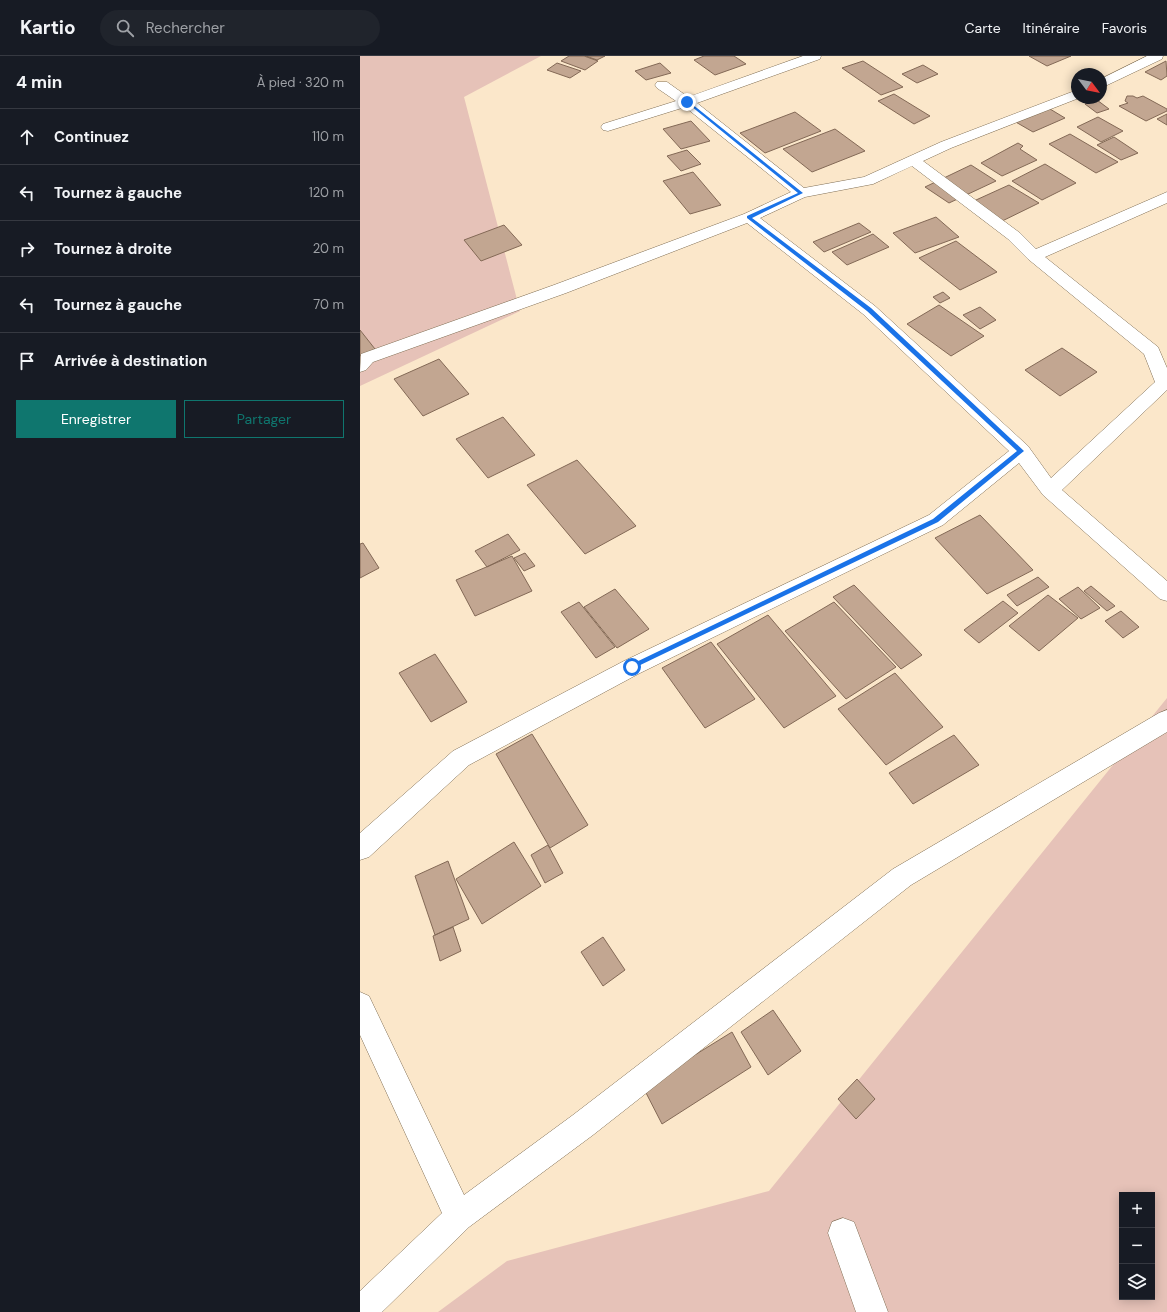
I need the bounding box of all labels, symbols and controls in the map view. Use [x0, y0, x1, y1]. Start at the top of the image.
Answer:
search box [100, 10, 380, 46]
text: Kartio [20, 15, 76, 40]
icon: search [114, 17, 136, 39]
text: Rechercher [146, 18, 225, 38]
text: Carte [965, 19, 1001, 37]
text: Itinéraire [1023, 19, 1080, 37]
text: Favoris [1102, 19, 1147, 37]
north arrow [1071, 68, 1107, 104]
text: 4 min [16, 71, 62, 93]
text: À pied · 320 m [257, 74, 344, 91]
route end [678, 93, 696, 111]
icon: ahead [16, 126, 38, 148]
text: Continuez [54, 127, 129, 147]
text: 110 m [312, 128, 344, 145]
icon: left [16, 182, 38, 204]
text: Tournez à gauche [54, 183, 182, 203]
text: 120 m [309, 184, 344, 201]
icon: right [16, 238, 38, 260]
text: Tournez à droite [54, 239, 172, 259]
text: 20 m [313, 240, 344, 257]
icon: left [16, 294, 38, 316]
text: Tournez à gauche [54, 295, 182, 315]
text: 70 m [313, 296, 344, 313]
icon: arrive [16, 350, 38, 372]
text: Arrivée à destination [54, 351, 207, 371]
button: Enregistrer [16, 400, 176, 438]
button: Partager [184, 400, 344, 438]
route start [623, 658, 641, 676]
map controls [1119, 1192, 1155, 1300]
button: + [1119, 1192, 1155, 1228]
button: − [1119, 1228, 1155, 1264]
button: layers [1119, 1264, 1155, 1300]

